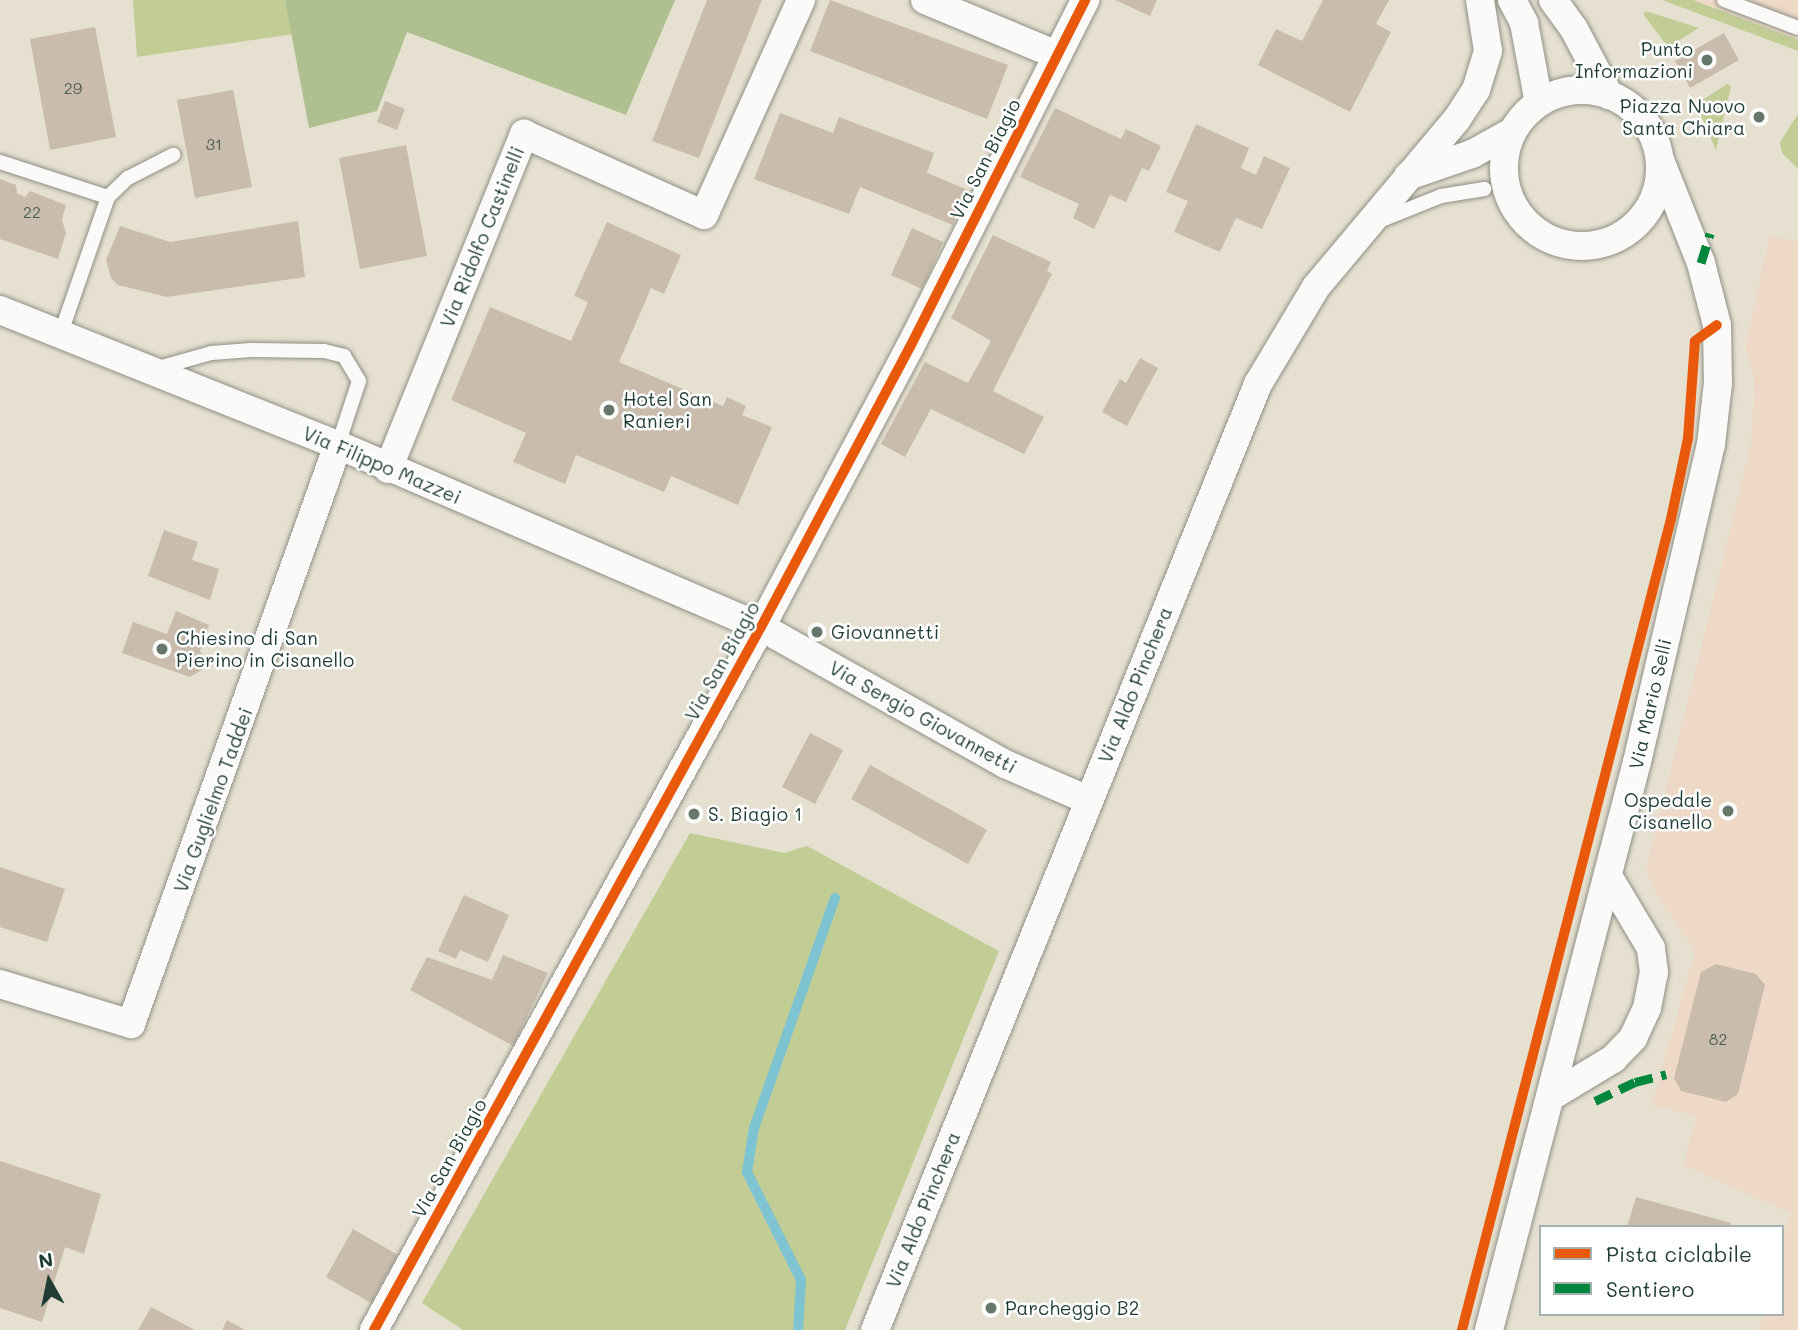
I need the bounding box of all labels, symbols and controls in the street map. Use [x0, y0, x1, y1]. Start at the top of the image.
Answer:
place label: Punto Informazioni [1575, 38, 1693, 82]
marker: Punto Informazioni [1699, 52, 1715, 68]
house number: 29 [64, 78, 82, 98]
street label: Via San Biagio [945, 95, 1025, 223]
place label: Piazza Nuovo Santa Chiara [1620, 95, 1745, 139]
marker: Piazza Nuovo Santa Chiara [1751, 109, 1767, 125]
house number: 31 [206, 134, 222, 154]
street label: Via Ridolfo Castinelli [435, 143, 529, 331]
house number: 22 [23, 202, 41, 222]
place label: Hotel San Ranieri [623, 388, 712, 432]
marker: Hotel San Ranieri [601, 402, 617, 418]
street label: Via Filippo Mazzei [300, 421, 464, 509]
street label: Via San Biagio [680, 597, 764, 725]
street label: Via Aldo Pinchera [1093, 604, 1177, 766]
place label: Giovannetti [831, 621, 939, 643]
marker: Giovannetti [809, 624, 825, 640]
place label: Chiesino di San Pierino in Cisanello [176, 627, 354, 671]
street label: Via Mario Selli [1624, 636, 1676, 772]
marker: Chiesino di San Pierino in Cisanello [154, 641, 170, 657]
street label: Via Sergio Giovannetti [825, 656, 1021, 778]
street label: Via Guglielmo Taddei [169, 704, 257, 896]
place label: Ospedale Cisanello [1624, 789, 1712, 833]
marker: Ospedale Cisanello [1718, 801, 1738, 821]
place label: S. Biagio 1 [708, 803, 803, 825]
marker: S. Biagio 1 [686, 806, 702, 822]
house number: 82 [1709, 1029, 1727, 1049]
street label: Via San Biagio [407, 1094, 491, 1222]
street label: Via Aldo Pinchera [881, 1129, 965, 1291]
legend [1539, 1225, 1784, 1316]
text: Pista ciclabile [1606, 1240, 1752, 1267]
north arrow [14, 1246, 84, 1316]
text: N [37, 1246, 55, 1273]
text: Sentiero [1606, 1275, 1694, 1302]
place label: Parcheggio B2 [1005, 1297, 1139, 1319]
marker: Parcheggio B2 [983, 1300, 999, 1316]

